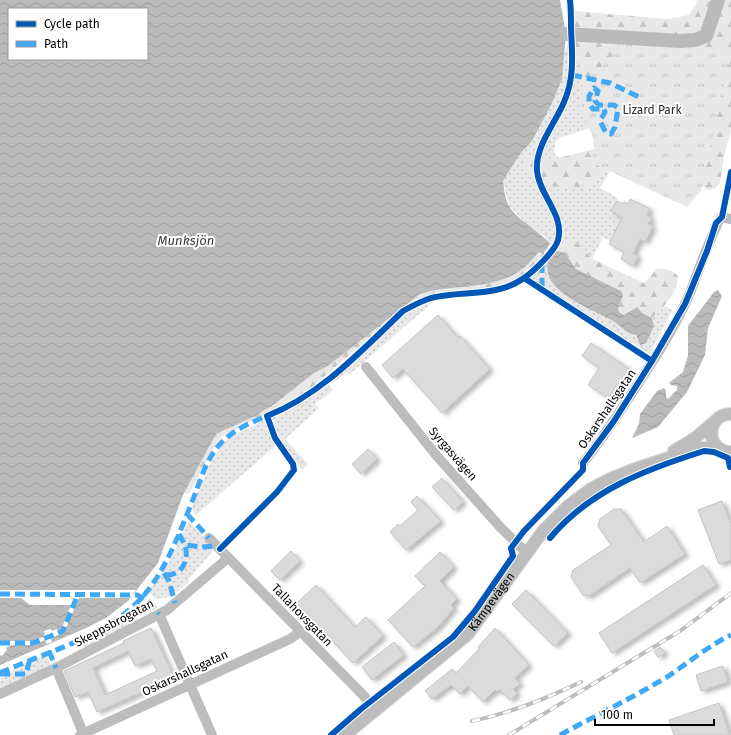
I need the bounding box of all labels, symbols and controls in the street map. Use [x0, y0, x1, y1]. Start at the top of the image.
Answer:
legend [8, 8, 148, 60]
text: Cycle path [44, 17, 100, 31]
text: Path [44, 37, 68, 51]
park label: Lizard Park [622, 103, 682, 117]
water label: Munksjön [158, 233, 214, 248]
street label: Oskarshallsgatan [575, 367, 639, 451]
street label: Syrgasvägen [426, 424, 480, 484]
street label: Kämpevägen [465, 570, 517, 634]
street label: Tallahovsgatan [269, 581, 335, 649]
street label: Skeppsbrogatan [72, 596, 156, 650]
street label: Oskarshallsgatan [140, 647, 230, 699]
scale bar [595, 701, 714, 727]
text: 100 m [601, 708, 633, 722]

